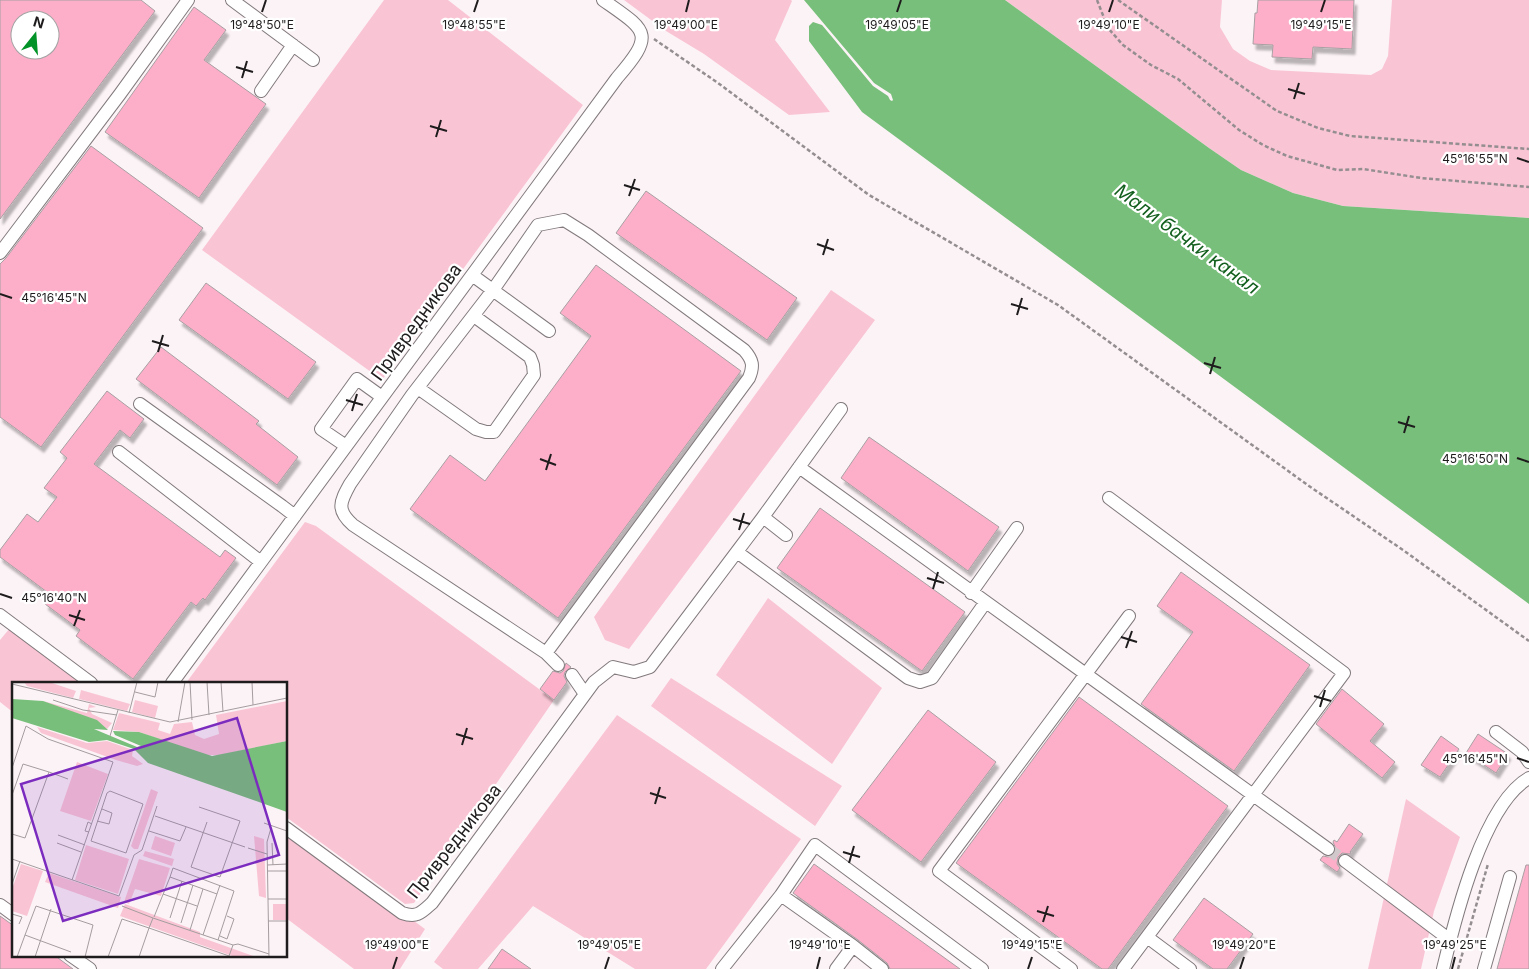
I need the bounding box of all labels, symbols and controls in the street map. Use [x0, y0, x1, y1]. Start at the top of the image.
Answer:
north arrow [10, 10, 60, 60]
text: N [31, 12, 47, 32]
text: 19°48'50"E [230, 17, 294, 32]
text: 19°48'55"E [442, 17, 506, 32]
text: 19°49'00"E [654, 17, 718, 32]
text: 19°49'05"E [865, 17, 929, 32]
text: 19°49'10"E [1078, 17, 1140, 32]
text: 19°49'15"E [1290, 17, 1352, 32]
text: 45°16'55"N [1442, 151, 1508, 166]
water label: Мали бачки канал [1110, 179, 1264, 299]
street label: Привредникова [366, 259, 466, 385]
text: 45°16'45"N [21, 290, 87, 305]
text: 45°16'50"N [1442, 451, 1508, 466]
text: 45°16'40"N [21, 590, 87, 605]
inset map [12, 682, 288, 956]
text: 45°16'45"N [1442, 751, 1508, 766]
street label: Привредникова [403, 779, 505, 903]
text: 19°49'00"E [365, 937, 429, 952]
text: 19°49'05"E [577, 937, 641, 952]
text: 19°49'10"E [789, 937, 851, 952]
text: 19°49'15"E [1001, 937, 1063, 952]
text: 19°49'20"E [1212, 937, 1276, 952]
text: 19°49'25"E [1423, 937, 1487, 952]

